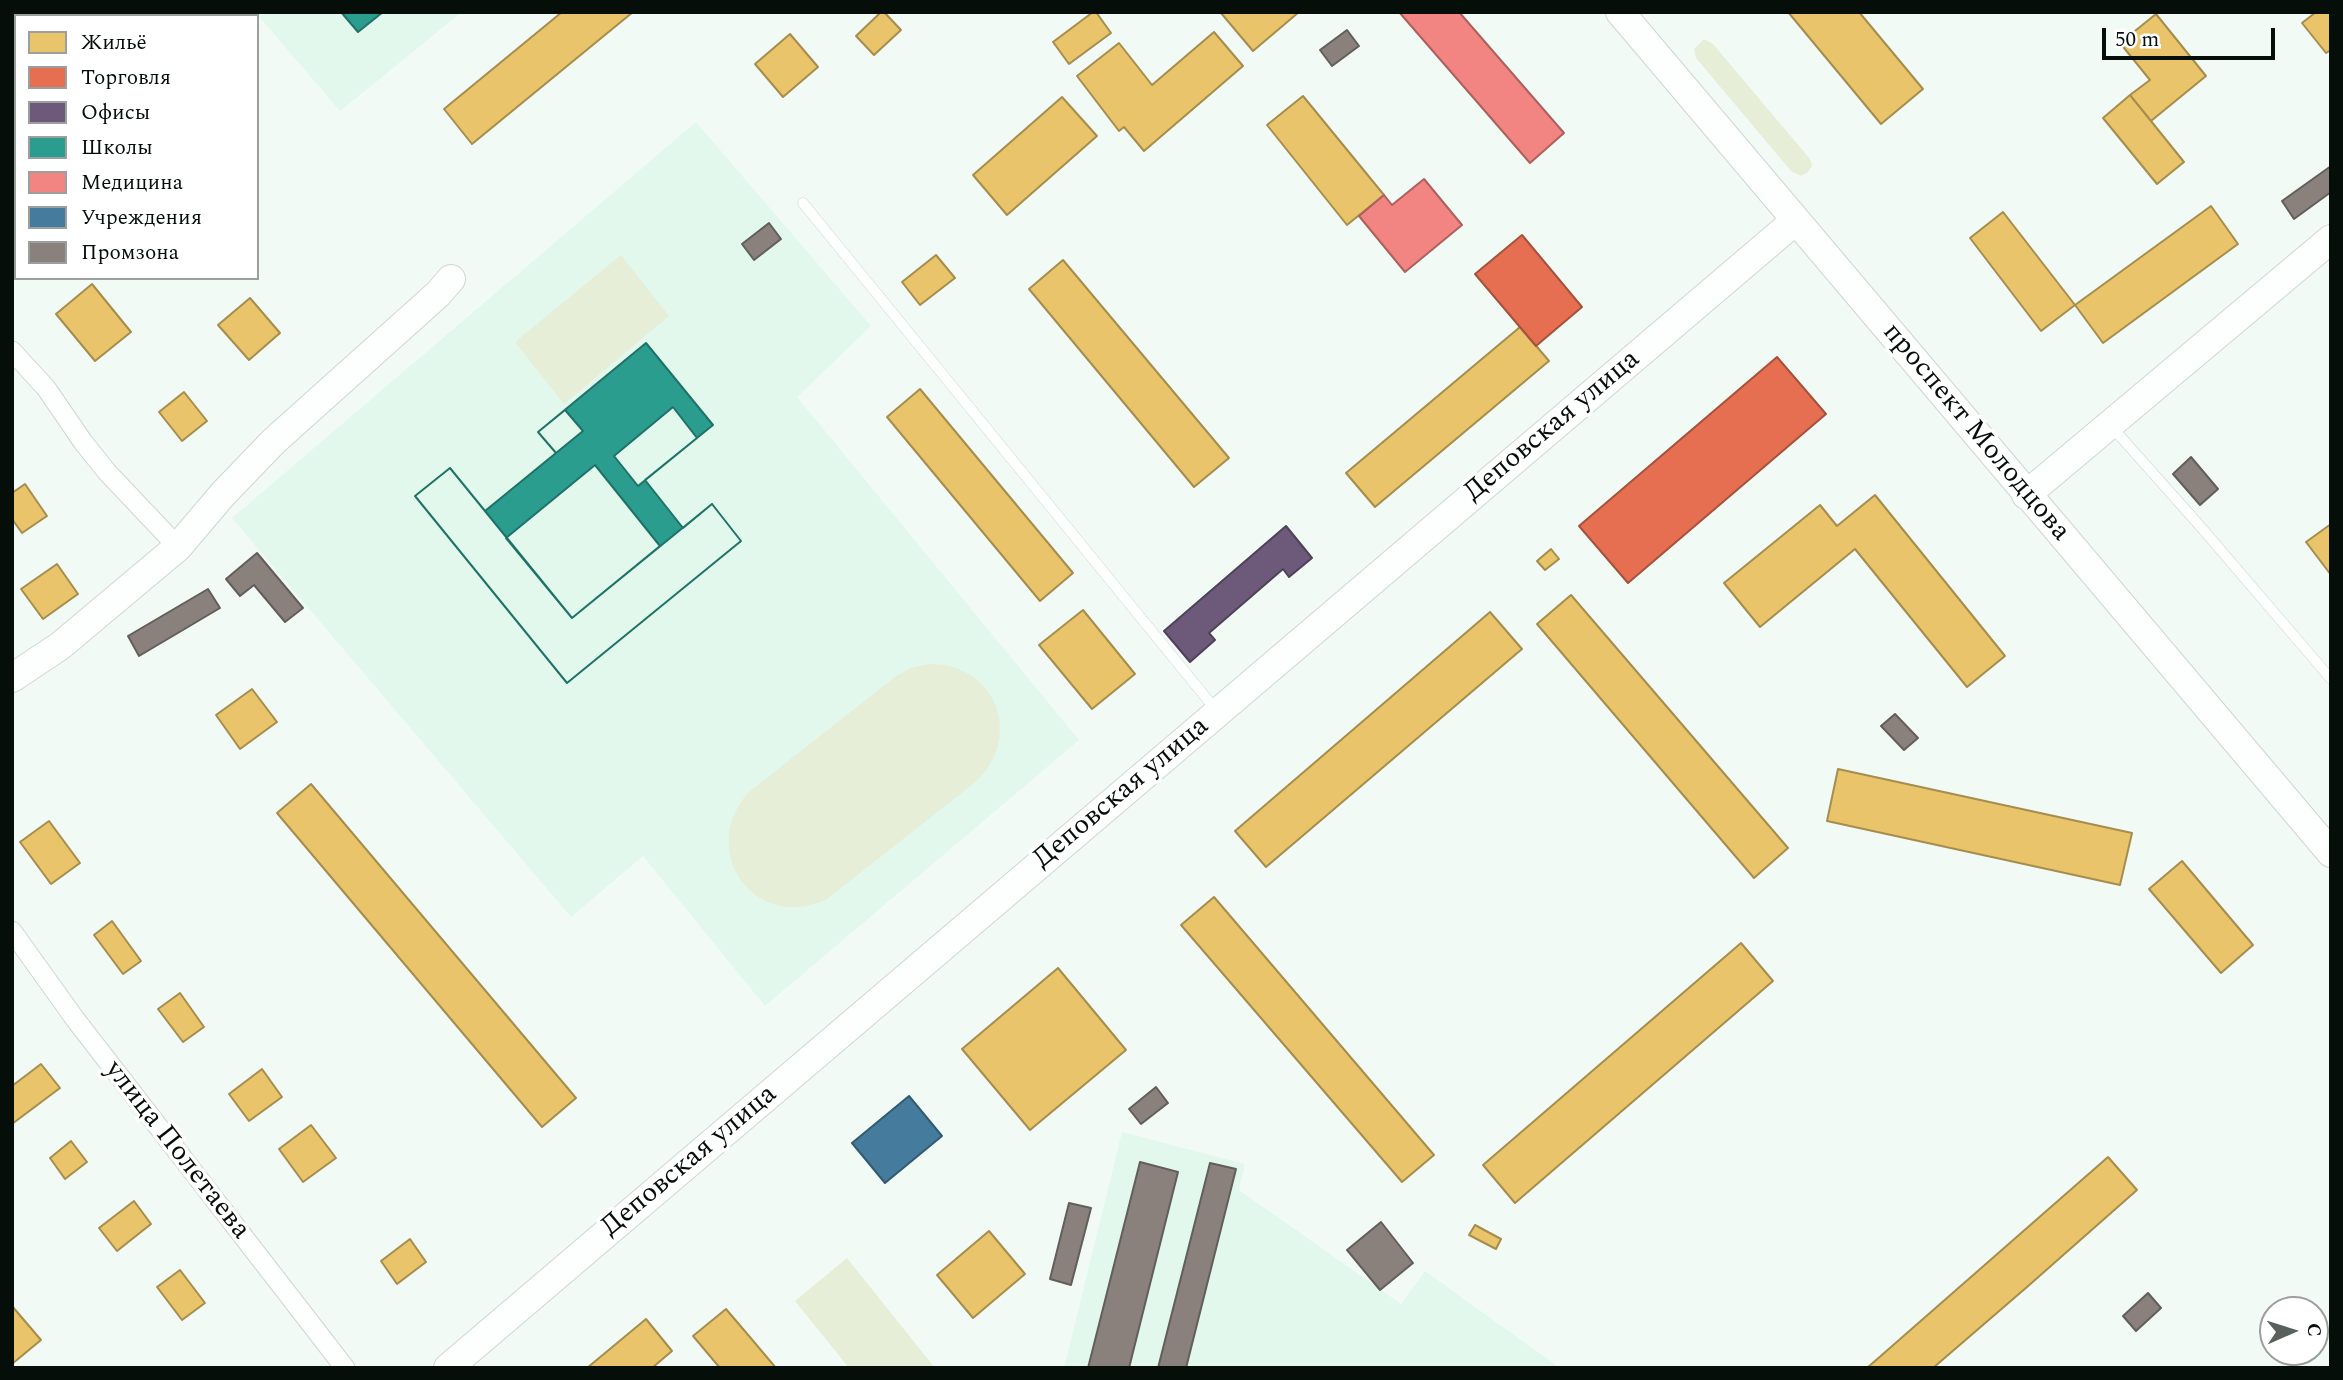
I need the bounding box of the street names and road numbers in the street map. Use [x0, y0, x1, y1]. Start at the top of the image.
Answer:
street label: проспект Молодцова [1874, 317, 2076, 549]
street label: Деповская улица [1458, 344, 1648, 510]
street label: Деповская улица [1027, 711, 1217, 877]
street label: улица Полетаева [96, 1055, 256, 1247]
street label: Деповская улица [595, 1079, 785, 1245]

